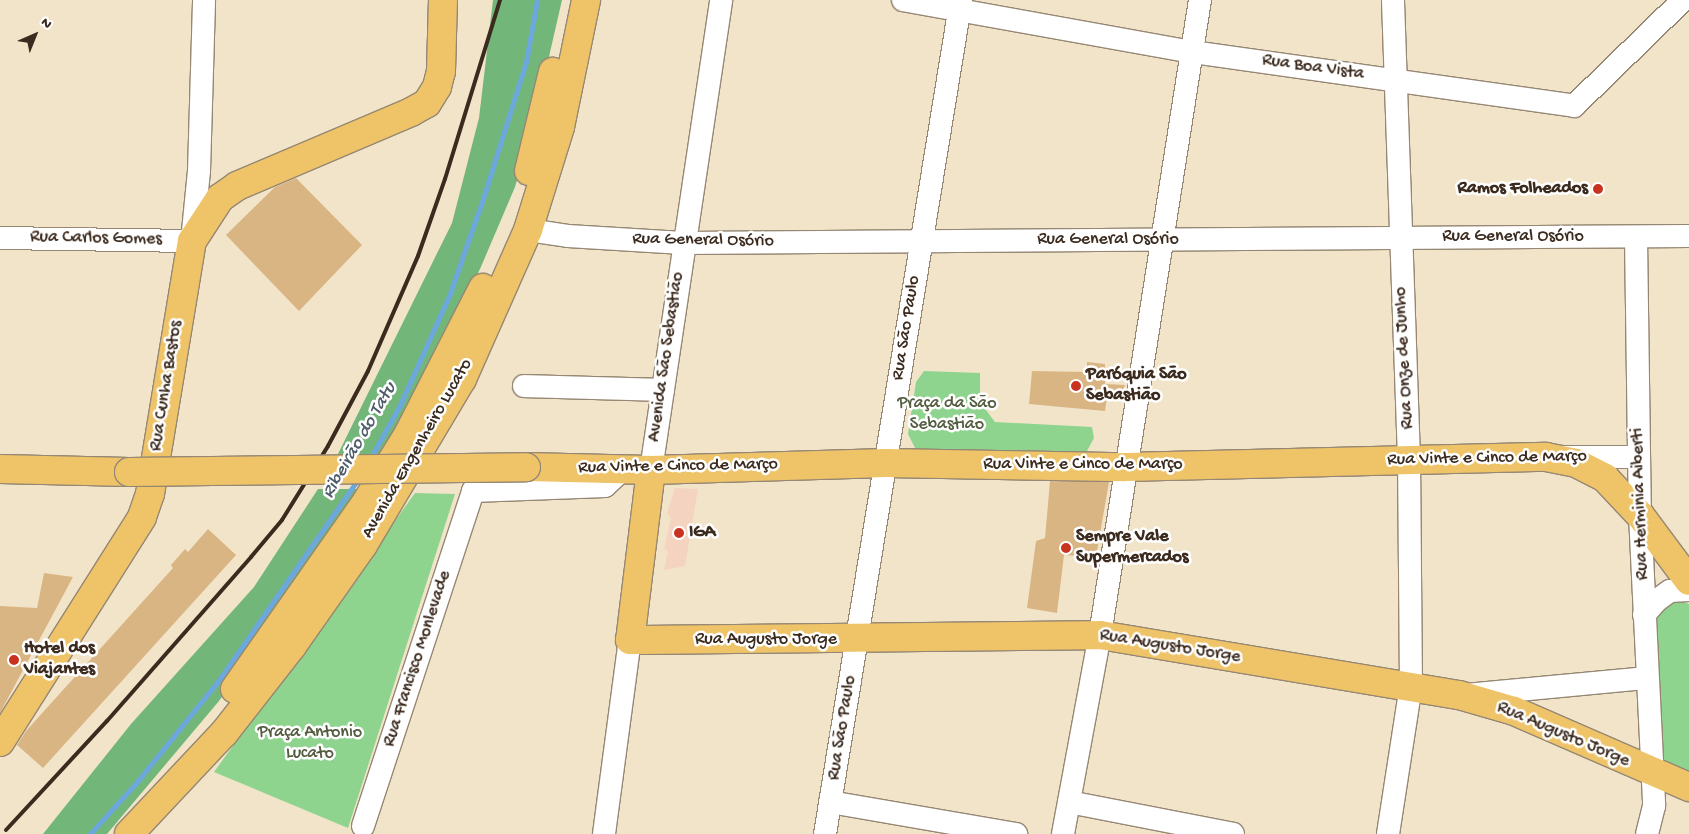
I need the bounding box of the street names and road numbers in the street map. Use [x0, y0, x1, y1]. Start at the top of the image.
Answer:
street label: Rua Boa Vista [1261, 50, 1365, 86]
street label: Rua General Osório [1442, 226, 1584, 248]
street label: Rua Carlos Gomes [30, 227, 162, 251]
street label: Rua General Osório [632, 229, 774, 253]
street label: Rua General Osório [1037, 229, 1179, 251]
street label: Avenida São Sebastião [644, 271, 690, 443]
street label: Rua São Paulo [888, 274, 926, 382]
street label: Rua Onze de Junho [1390, 286, 1420, 430]
street label: Rua Cunha Bastos [146, 319, 188, 453]
street label: Avenida Engenheiro Lucato [358, 355, 478, 543]
street label: Rua Herminia Aiberti [1628, 427, 1654, 581]
street label: Rua Vinte e Cinco de Março [1387, 446, 1587, 472]
street label: Rua Vinte e Cinco de Março [578, 454, 778, 480]
street label: Rua Vinte e Cinco de Março [983, 454, 1183, 476]
street label: Rua Francisco Monlevade [379, 568, 457, 750]
street label: Rua Augusto Jorge [1098, 625, 1242, 669]
street label: Rua Augusto Jorge [695, 629, 837, 651]
street label: Rua São Paulo [824, 674, 862, 782]
street label: Rua Augusto Jorge [1493, 697, 1633, 773]

